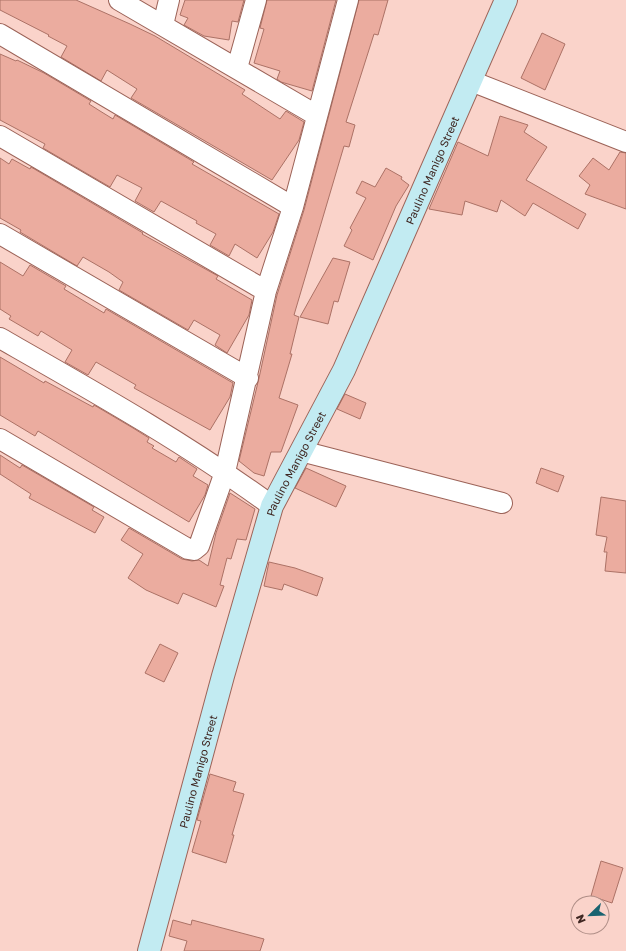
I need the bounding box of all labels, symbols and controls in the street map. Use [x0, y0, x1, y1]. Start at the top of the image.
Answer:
street label: Paulino Manigo Street [402, 114, 461, 226]
street label: Paulino Manigo Street [263, 409, 328, 517]
street label: Paulino Manigo Street [176, 713, 219, 829]
north arrow [570, 895, 610, 935]
text: N [573, 913, 588, 925]

